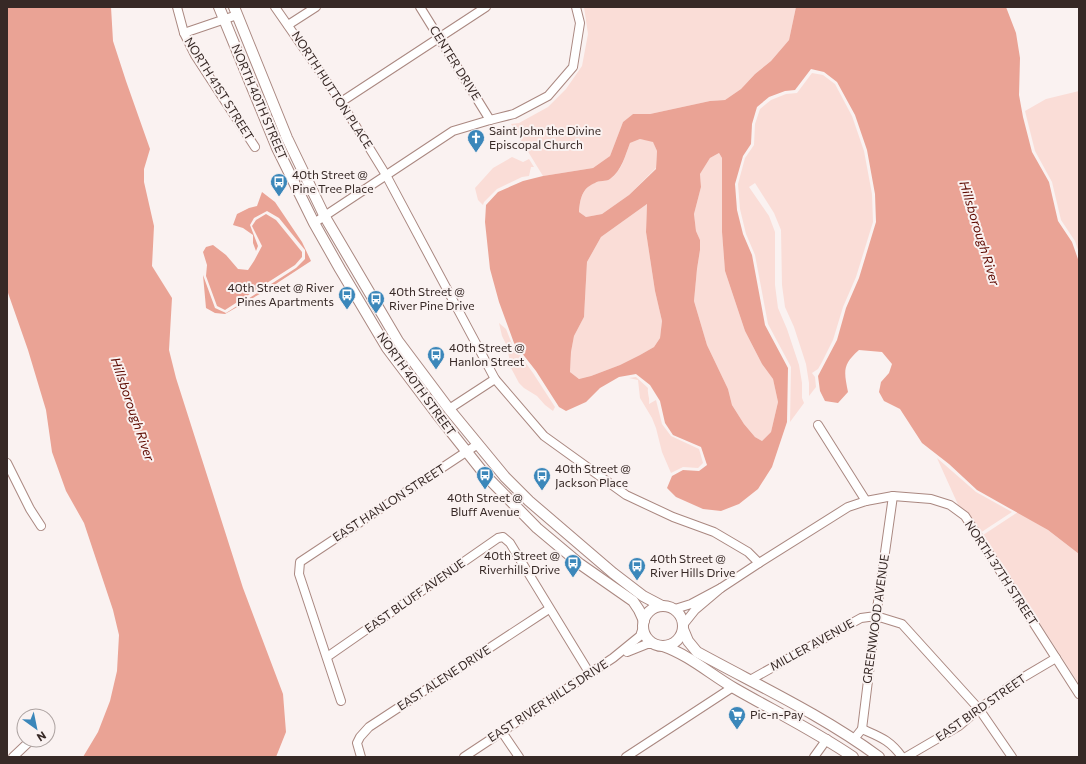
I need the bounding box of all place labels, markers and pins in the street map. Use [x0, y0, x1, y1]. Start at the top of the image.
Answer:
place label: Saint John the Divine Episcopal Church [489, 123, 601, 151]
church icon: Saint John the Divine Episcopal Church [466, 128, 486, 153]
place label: 40th Street @ Pine Tree Place [292, 167, 373, 195]
bus stop icon: 40th Street @ Pine Tree Place [269, 172, 289, 197]
place label: 40th Street @ River Pines Apartments [228, 280, 334, 308]
place label: 40th Street @ River Pine Drive [389, 284, 475, 312]
bus stop icon: 40th Street @ River Pines Apartments [337, 285, 357, 310]
bus stop icon: 40th Street @ River Pine Drive [366, 289, 386, 314]
place label: 40th Street @ Hanlon Street [449, 340, 525, 368]
bus stop icon: 40th Street @ Hanlon Street [426, 345, 446, 370]
place label: 40th Street @ Jackson Place [555, 461, 631, 490]
bus stop icon: 40th Street @ Bluff Avenue [475, 465, 495, 490]
bus stop icon: 40th Street @ Jackson Place [532, 466, 552, 491]
place label: 40th Street @ Bluff Avenue [447, 490, 523, 518]
place label: 40th Street @ Riverhills Drive [479, 548, 560, 576]
place label: 40th Street @ River Hills Drive [650, 551, 735, 579]
bus stop icon: 40th Street @ Riverhills Drive [563, 553, 583, 578]
bus stop icon: 40th Street @ River Hills Drive [627, 556, 647, 581]
supermarket icon: Pic-n-Pay [727, 705, 747, 730]
place label: Pic-n-Pay [750, 707, 803, 721]

